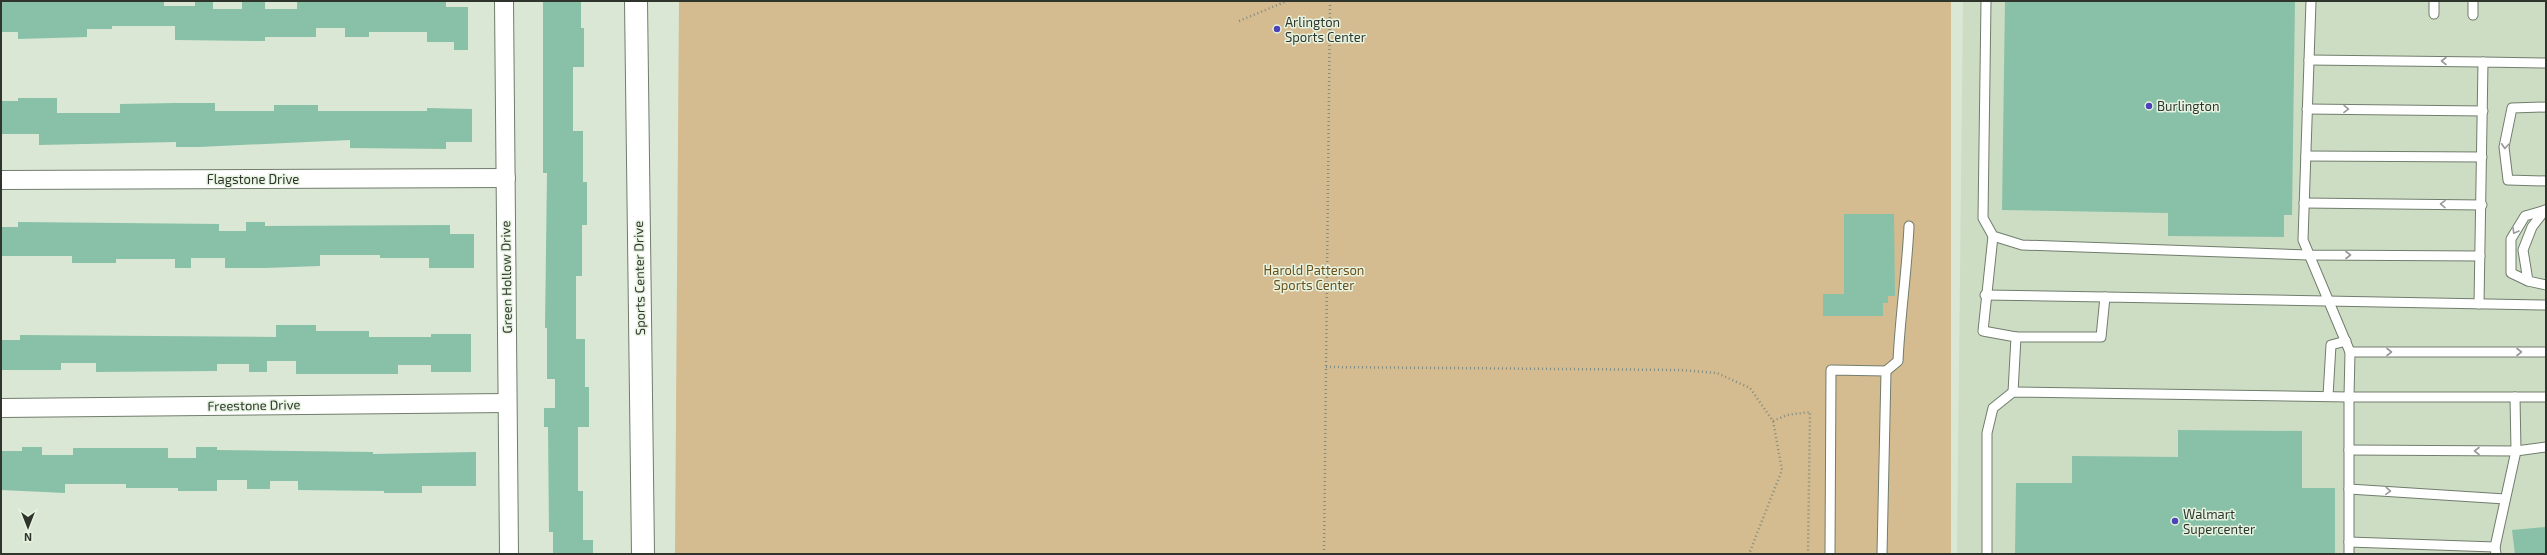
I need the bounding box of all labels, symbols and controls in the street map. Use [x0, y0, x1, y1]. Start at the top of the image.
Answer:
place label: Arlington Sports Center [1285, 14, 1366, 45]
marker: Arlington Sports Center [1272, 24, 1282, 34]
one-way arrow [2441, 57, 2447, 65]
place label: Burlington [2157, 98, 2219, 114]
marker: Burlington [2144, 101, 2154, 111]
one-way arrow [2343, 105, 2349, 113]
one-way arrow [2501, 143, 2510, 149]
street label: Flagstone Drive [207, 171, 299, 187]
one-way arrow [2440, 200, 2446, 209]
street label: Green Hollow Drive [497, 220, 515, 334]
street label: Sports Center Drive [630, 221, 648, 335]
one-way arrow [2513, 227, 2520, 234]
one-way arrow [2345, 251, 2351, 259]
park label: Harold Patterson Sports Center [1264, 262, 1364, 293]
one-way arrow [2386, 348, 2392, 356]
one-way arrow [2516, 348, 2522, 356]
street label: Freestone Drive [207, 396, 301, 414]
one-way arrow [2474, 447, 2480, 455]
one-way arrow [2385, 487, 2391, 496]
place label: Walmart Supercenter [2183, 506, 2255, 537]
north arrow [8, 507, 48, 547]
marker: Walmart Supercenter [2170, 516, 2180, 526]
text: N [24, 531, 32, 544]

